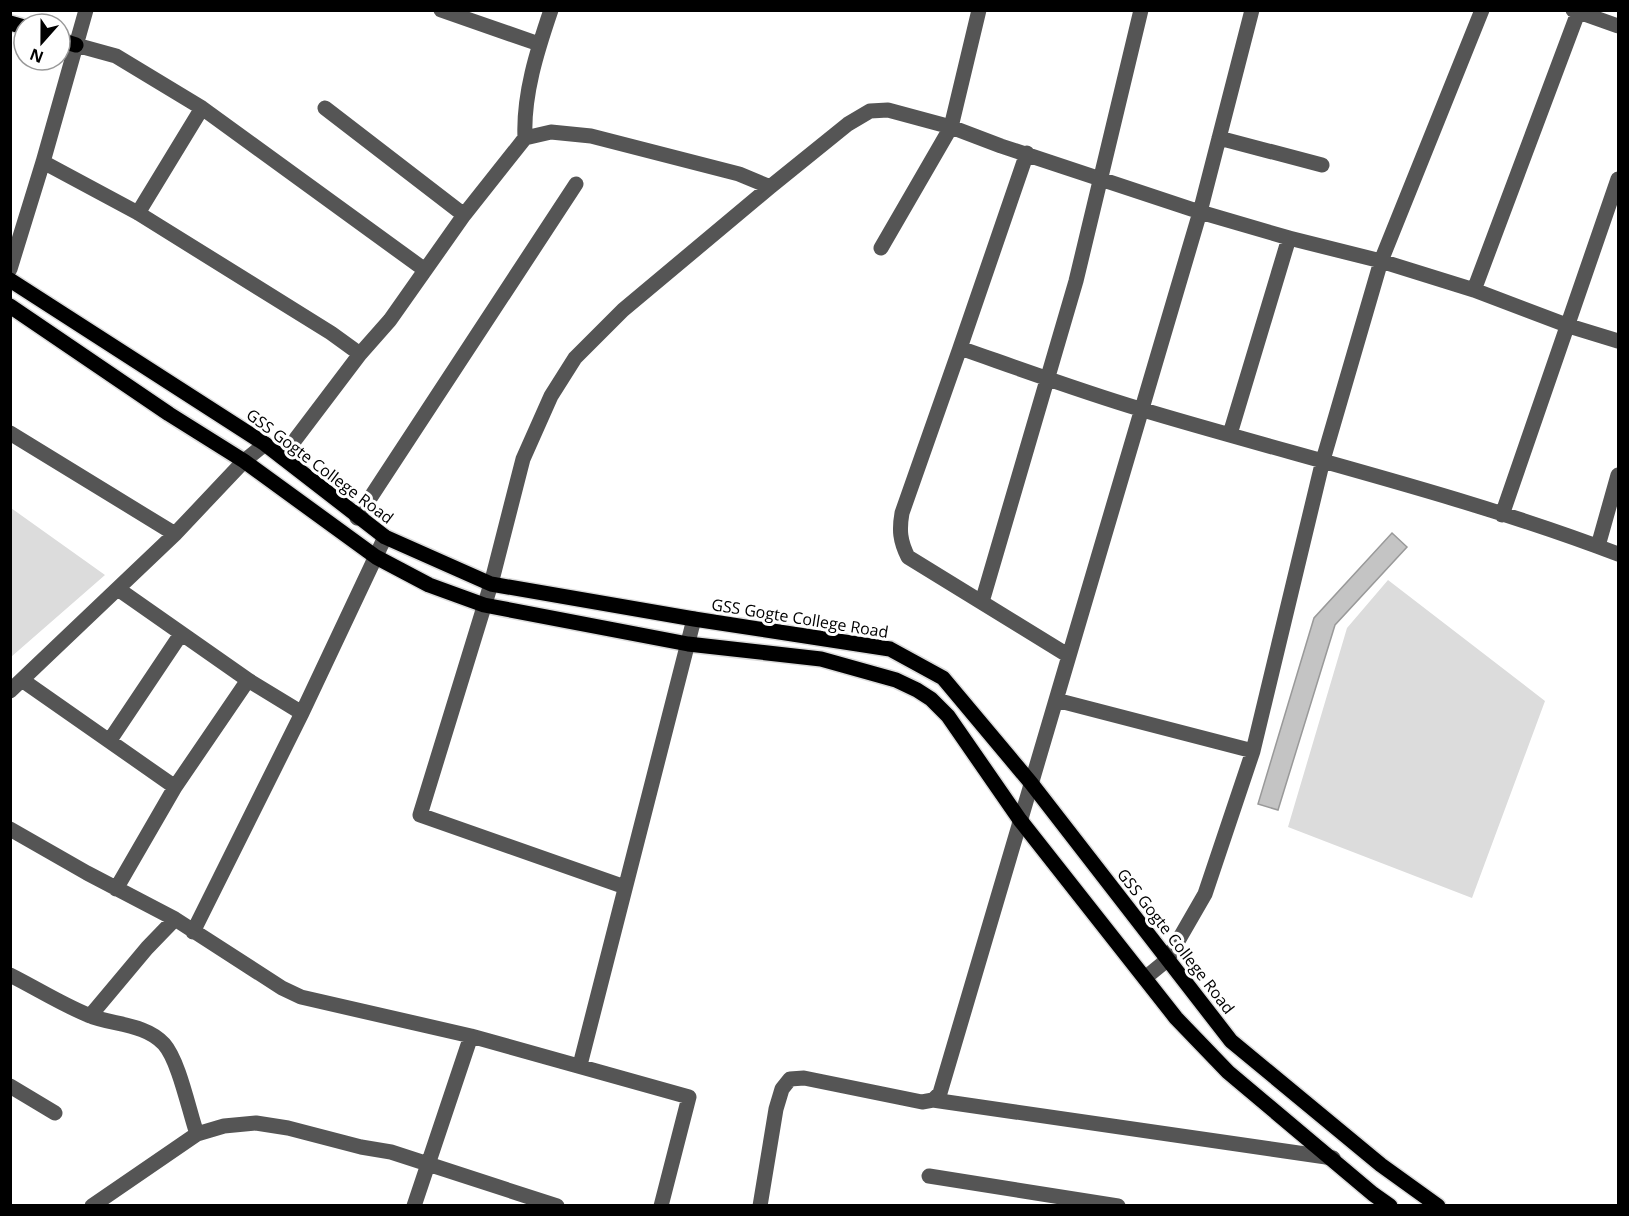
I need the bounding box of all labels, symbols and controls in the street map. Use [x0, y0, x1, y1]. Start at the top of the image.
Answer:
north arrow [12, 12, 72, 72]
text: N [27, 43, 47, 69]
street label: GSS Gogte College Road [242, 403, 398, 529]
street label: GSS Gogte College Road [710, 593, 890, 643]
street label: GSS Gogte College Road [1112, 864, 1240, 1018]

